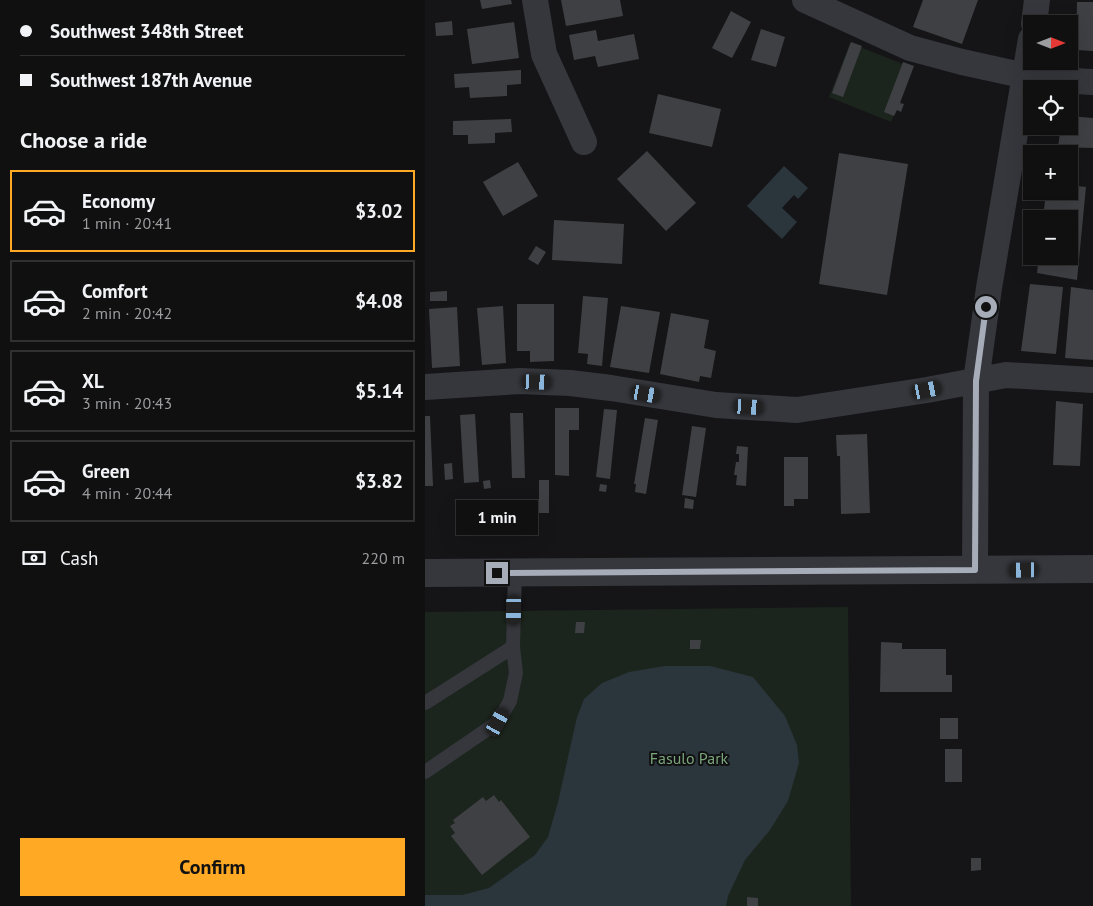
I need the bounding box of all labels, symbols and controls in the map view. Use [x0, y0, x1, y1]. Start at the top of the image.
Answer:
north arrow [1023, 15, 1077, 70]
map controls [1023, 15, 1078, 265]
text: Southwest 348th Street [50, 19, 243, 43]
text: Southwest 187th Avenue [50, 68, 252, 92]
button: locate [1023, 80, 1078, 135]
text: Choose a ride [20, 126, 147, 154]
button: + [1023, 145, 1078, 200]
icon: car [22, 189, 67, 234]
text: Economy [82, 189, 155, 213]
text: $3.02 [355, 199, 403, 223]
button: − [1023, 210, 1078, 265]
text: 1 min · 20:41 [82, 213, 172, 233]
icon: car [22, 279, 67, 324]
text: Comfort [82, 279, 148, 303]
text: $4.08 [355, 289, 403, 313]
route start [975, 296, 997, 318]
text: 2 min · 20:42 [82, 303, 172, 323]
icon: car [22, 369, 67, 414]
text: XL [82, 369, 104, 393]
car [521, 374, 552, 390]
text: $5.14 [355, 379, 403, 403]
car [910, 380, 943, 400]
car [629, 384, 662, 404]
text: 3 min · 20:43 [82, 393, 172, 413]
car [733, 399, 764, 415]
icon: car [22, 459, 67, 504]
text: Green [82, 459, 130, 483]
text: $3.82 [355, 469, 403, 493]
text: 4 min · 20:44 [82, 483, 172, 503]
callout: 1 min [456, 500, 538, 536]
text: 1 min [477, 507, 517, 527]
icon: cash [20, 544, 48, 572]
text: Cash [60, 546, 98, 570]
text: 220 m [362, 548, 405, 568]
route end [486, 562, 508, 584]
car [1008, 562, 1039, 578]
car [506, 595, 521, 625]
car [484, 705, 511, 739]
park label: Fasulo Park [650, 748, 729, 768]
button: Confirm [20, 838, 405, 896]

